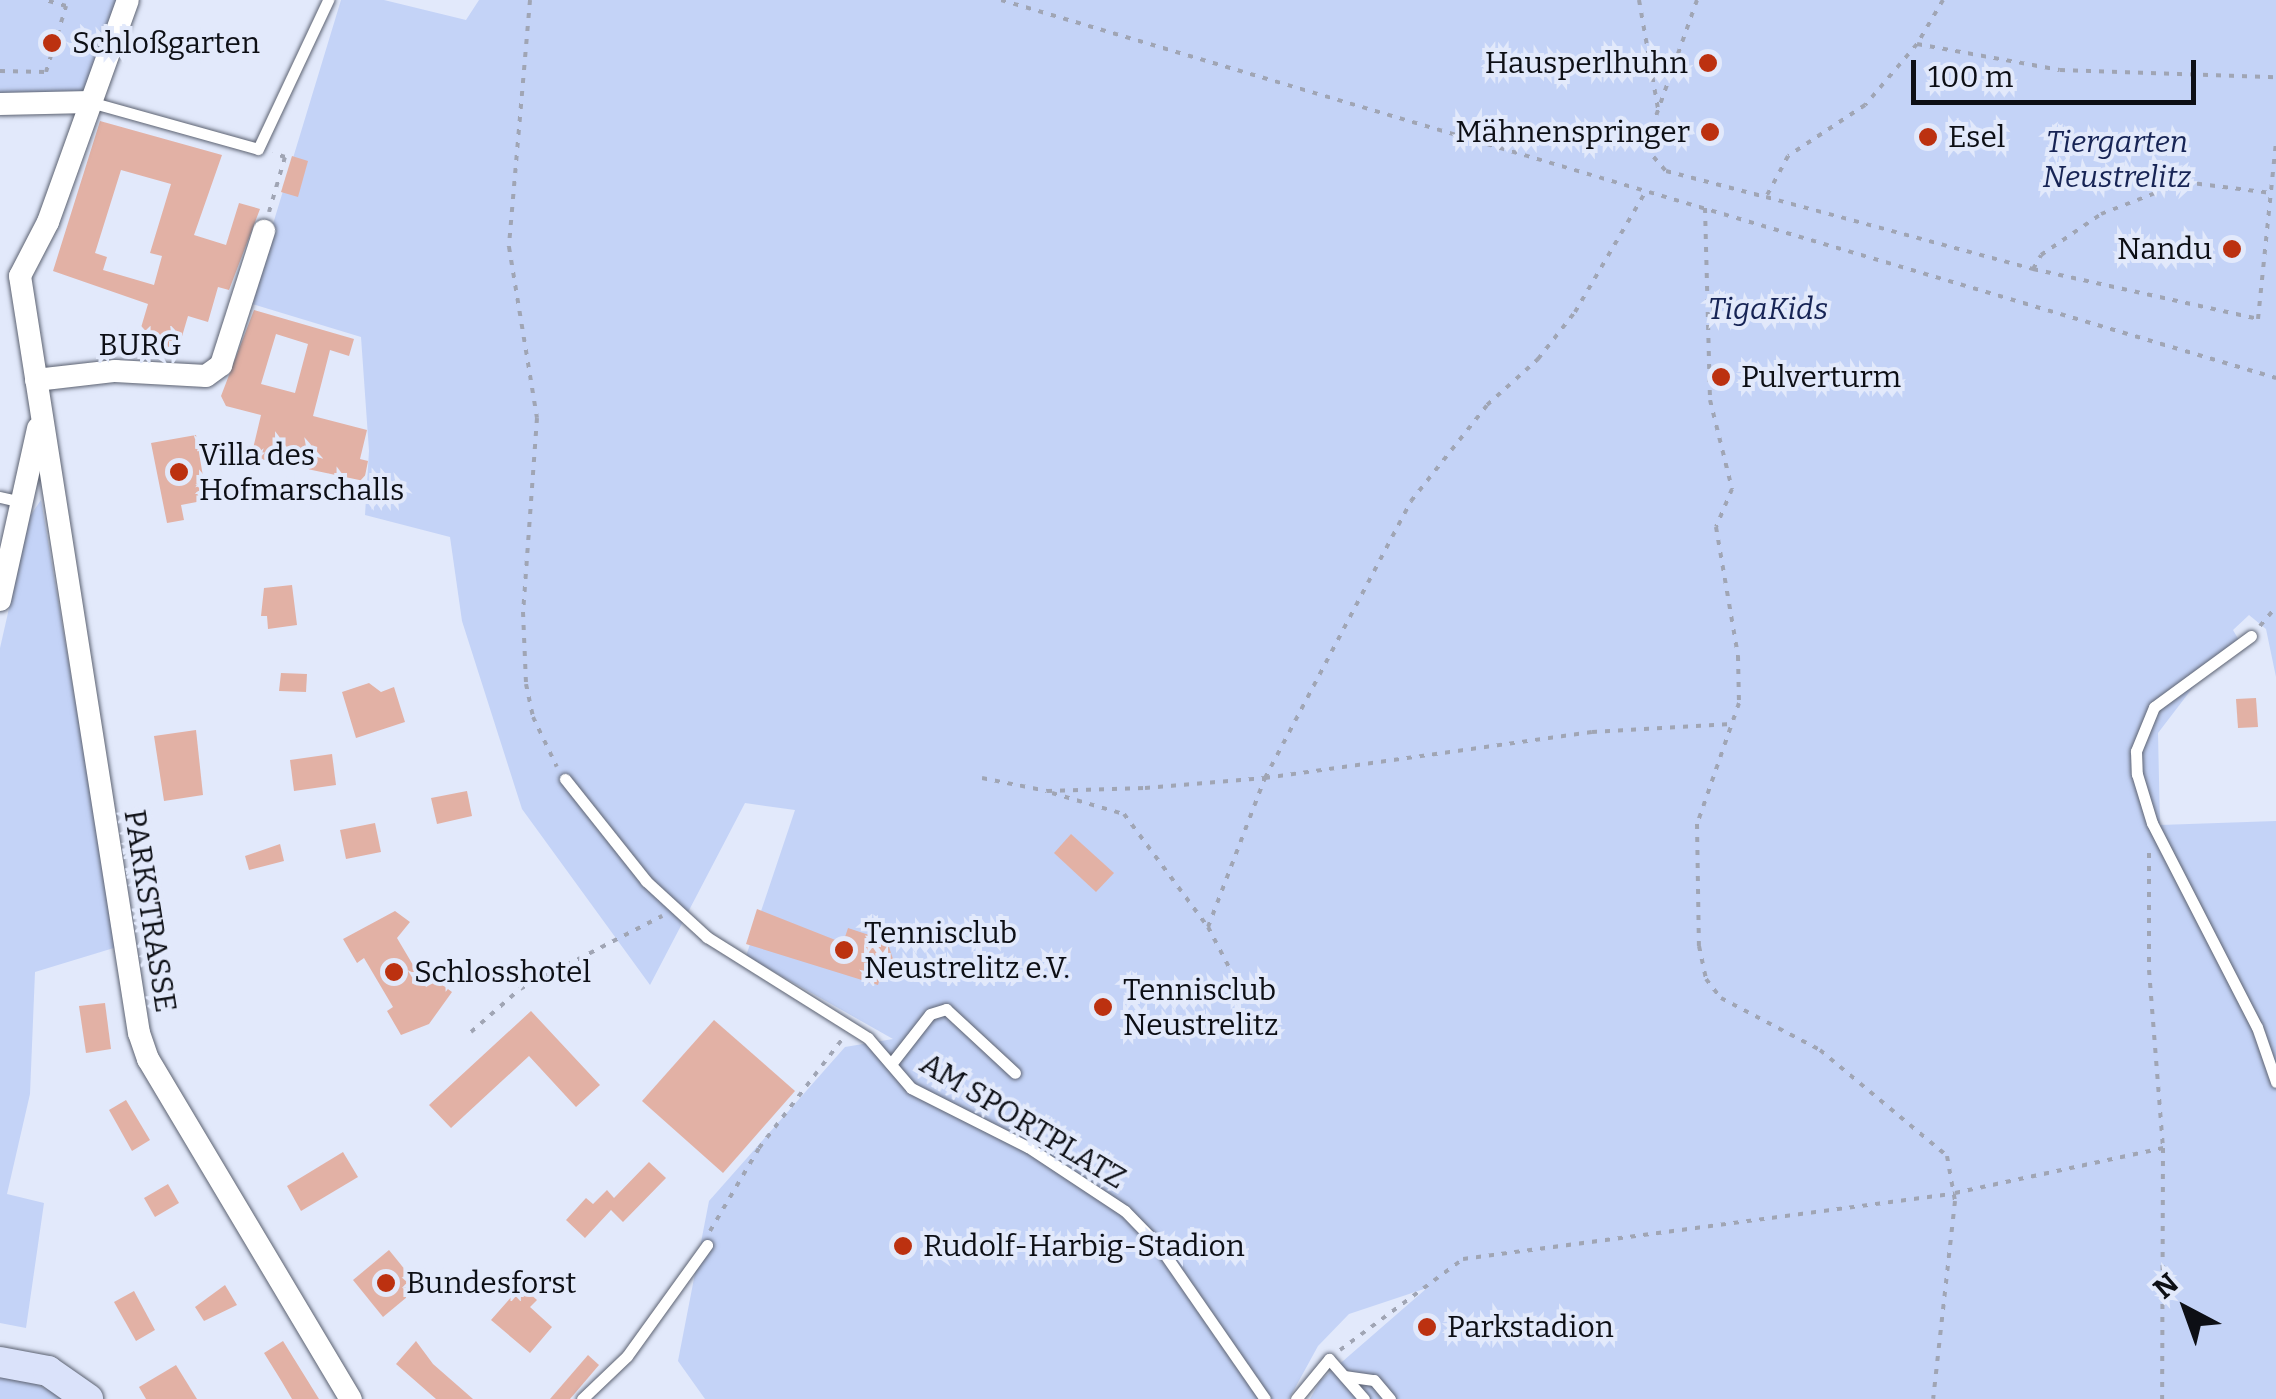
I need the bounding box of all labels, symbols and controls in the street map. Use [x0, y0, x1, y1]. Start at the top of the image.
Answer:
place label: Schloßgarten [72, 25, 260, 61]
marker: Schloßgarten [41, 32, 63, 54]
scale bar [1916, 40, 2201, 102]
place label: Hausperlhuhn [1485, 45, 1688, 81]
marker: Hausperlhuhn [1697, 52, 1719, 74]
text: 100 m [1928, 59, 2013, 95]
place label: Mähnenspringer [1455, 114, 1690, 150]
place label: Esel [1948, 119, 2005, 155]
marker: Mähnenspringer [1699, 121, 1721, 143]
park label: Tiergarten Neustrelitz [2043, 124, 2191, 194]
marker: Esel [1917, 126, 1939, 148]
place label: Nandu [2117, 231, 2212, 267]
marker: Nandu [2221, 238, 2243, 260]
park label: TigaKids [1708, 291, 1828, 327]
street label: BURG [99, 327, 181, 363]
place label: Pulverturm [1741, 359, 1901, 395]
marker: Pulverturm [1710, 366, 1732, 388]
place label: Villa des Hofmarschalls [199, 437, 404, 508]
marker: Villa des Hofmarschalls [168, 461, 190, 483]
street label: PARKSTRASSE [116, 807, 184, 1015]
place label: Tennisclub Neustrelitz e.V. [864, 915, 1070, 986]
marker: Tennisclub Neustrelitz e.V. [833, 939, 855, 961]
place label: Schlosshotel [414, 954, 591, 990]
marker: Schlosshotel [383, 961, 405, 983]
place label: Tennisclub Neustrelitz [1123, 972, 1278, 1042]
marker: Tennisclub Neustrelitz [1092, 996, 1114, 1018]
street label: AM SPORTPLATZ [914, 1045, 1132, 1197]
place label: Rudolf-Harbig-Stadion [923, 1228, 1245, 1264]
marker: Rudolf-Harbig-Stadion [892, 1235, 914, 1257]
north arrow [2136, 1259, 2236, 1359]
place label: Bundesforst [406, 1265, 576, 1301]
text: N [2147, 1266, 2185, 1306]
marker: Bundesforst [375, 1272, 397, 1294]
place label: Parkstadion [1447, 1309, 1614, 1345]
marker: Parkstadion [1416, 1316, 1438, 1338]

